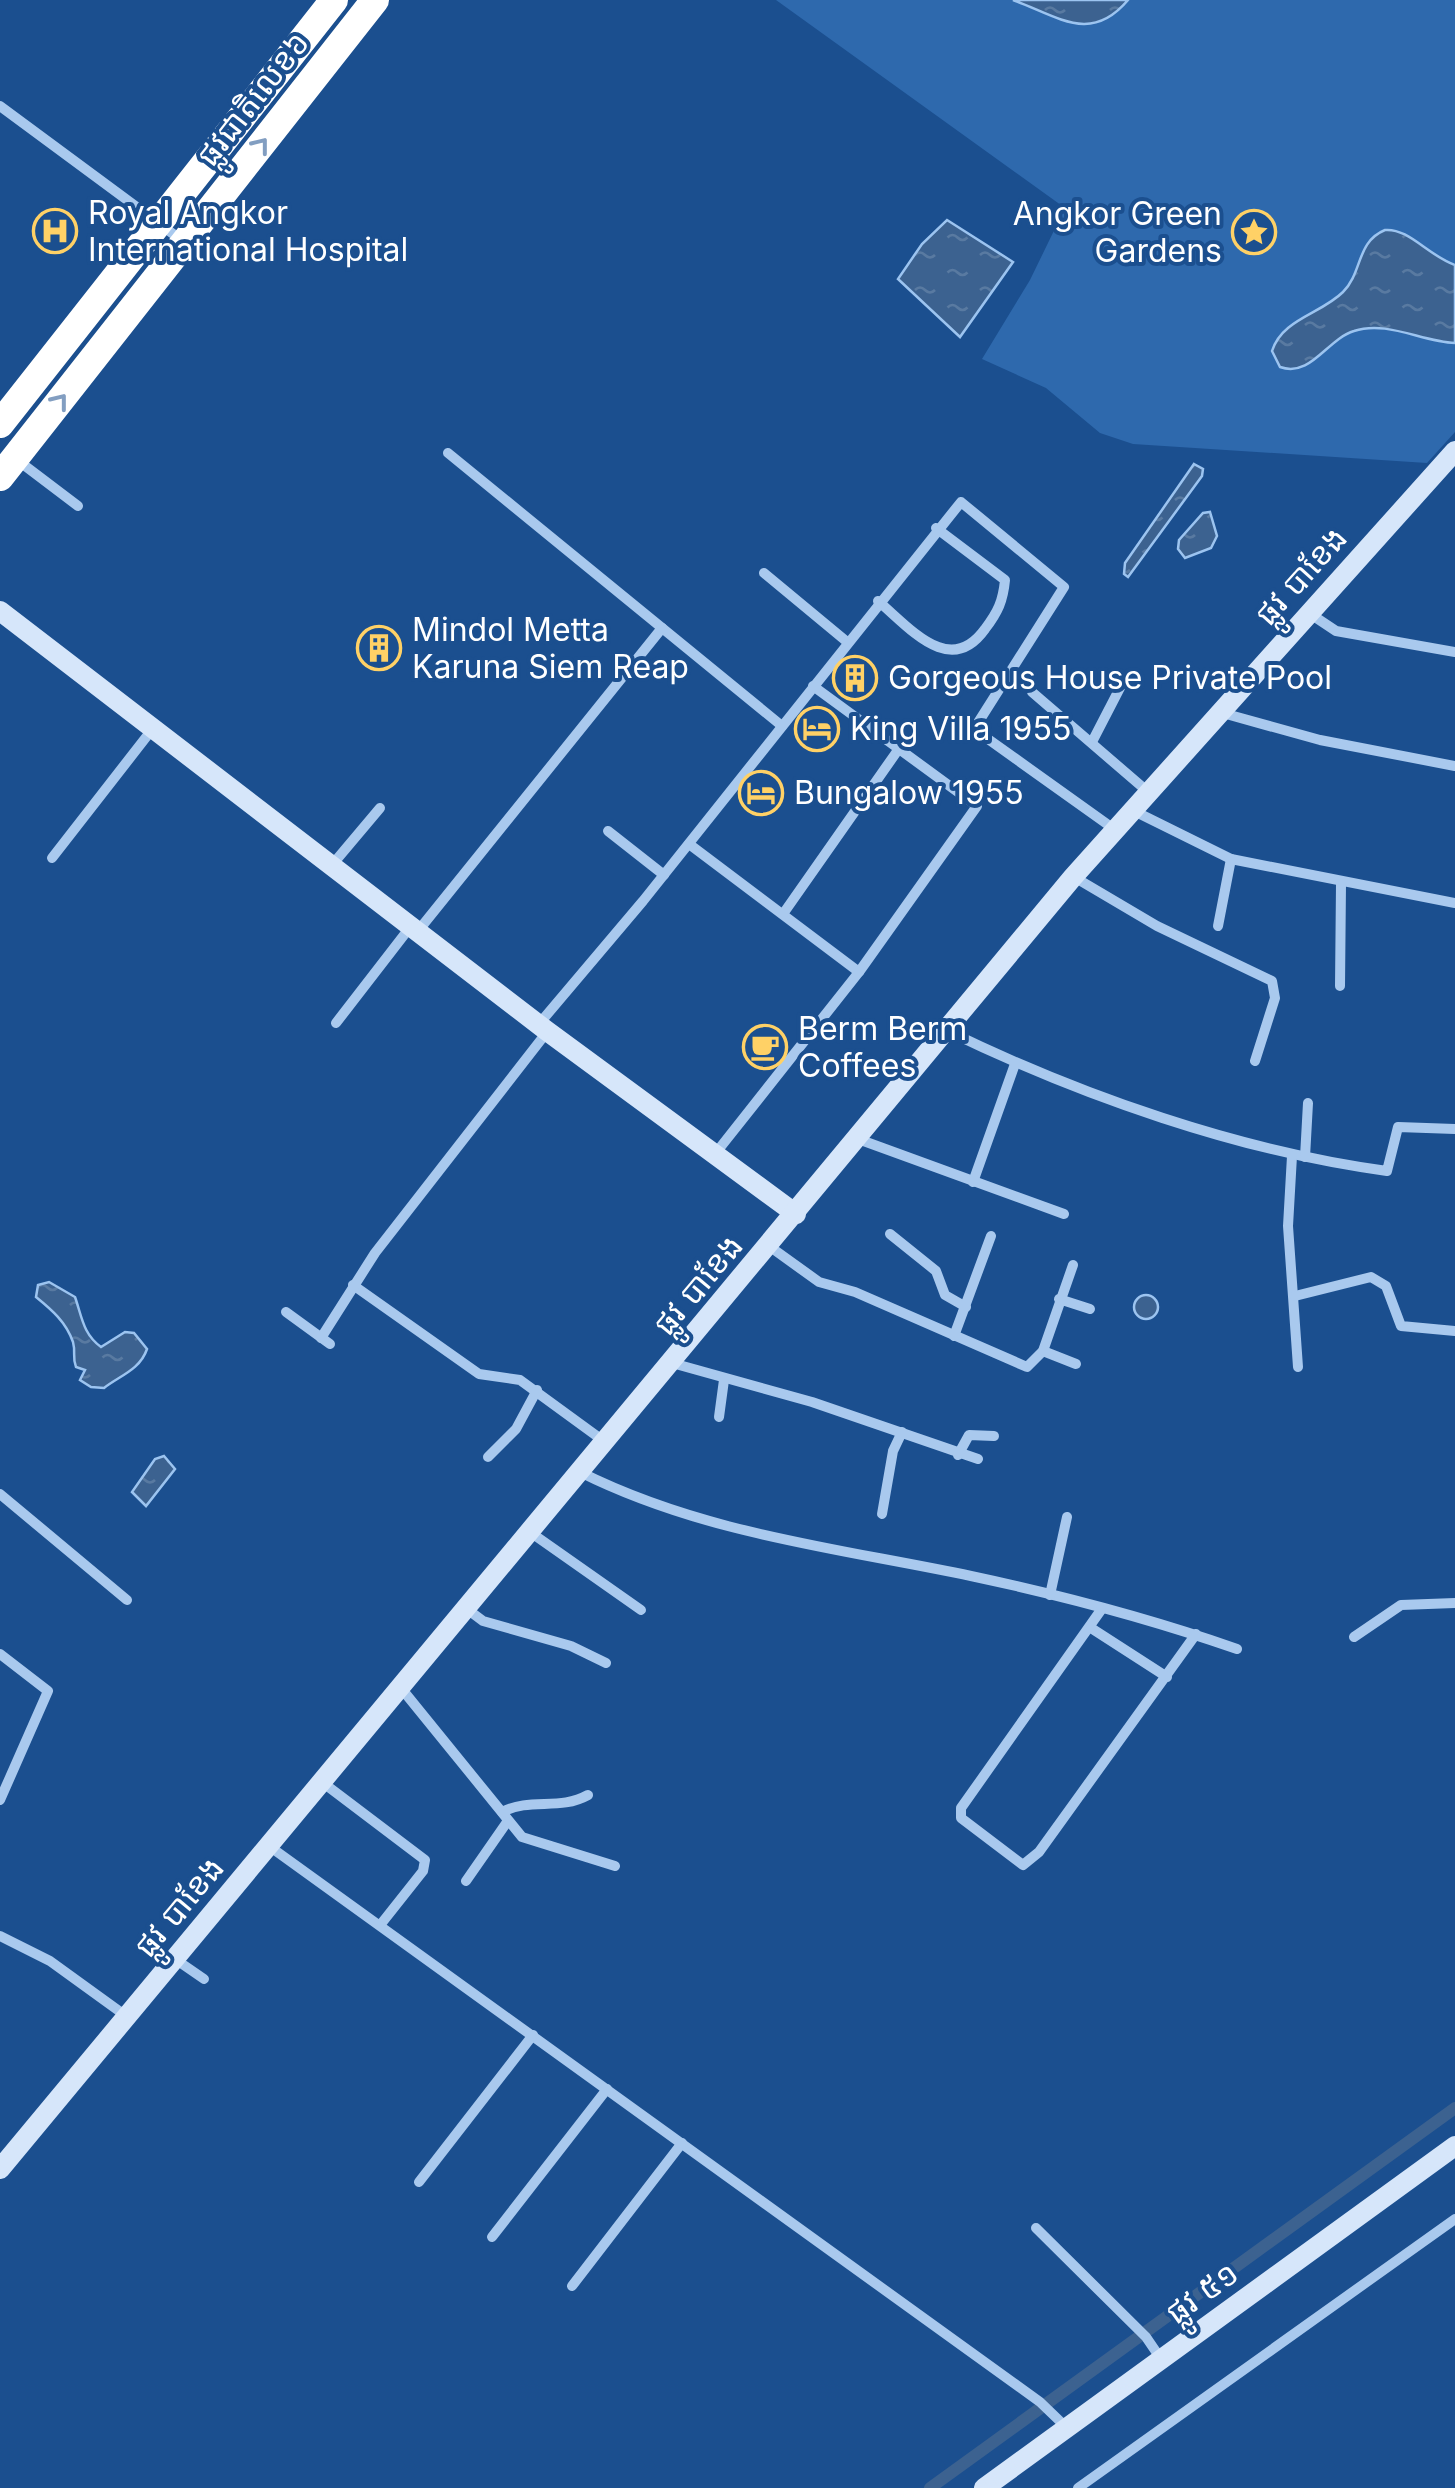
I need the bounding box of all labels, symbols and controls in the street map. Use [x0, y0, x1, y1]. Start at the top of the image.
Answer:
street label: ផ្លូវជាតិលេខ៦ [188, 24, 325, 180]
one-way arrow [249, 138, 267, 156]
place label: Royal Angkor International Hospital [88, 193, 408, 269]
place label: Angkor Green Gardens [1013, 194, 1222, 270]
hospital icon: Royal Angkor International Hospital [32, 208, 78, 254]
place icon: Angkor Green Gardens [1231, 209, 1277, 255]
one-way arrow [49, 394, 66, 412]
street label: ផ្លូវ បាខែង [1246, 518, 1362, 639]
place label: Mindol Metta Karuna Siem Reap [412, 610, 689, 686]
building icon: Mindol Metta Karuna Siem Reap [356, 625, 402, 671]
building icon: Gorgeous House Private Pool [832, 655, 878, 701]
place label: Gorgeous House Private Pool [888, 658, 1332, 697]
hotel icon: King Villa 1955 [794, 706, 840, 752]
place label: King Villa 1955 [850, 709, 1071, 748]
hotel icon: Bungalow 1955 [738, 770, 784, 816]
place label: Bungalow 1955 [794, 773, 1024, 812]
place label: Berm Berm Coffees [798, 1009, 967, 1085]
cafe icon: Berm Berm Coffees [742, 1024, 788, 1070]
street label: ផ្លូវ បាខែង [644, 1227, 758, 1349]
street label: ផ្លូវ បាខែង [125, 1849, 239, 1971]
street label: ផ្លូវ ៥១ [1158, 2253, 1251, 2340]

